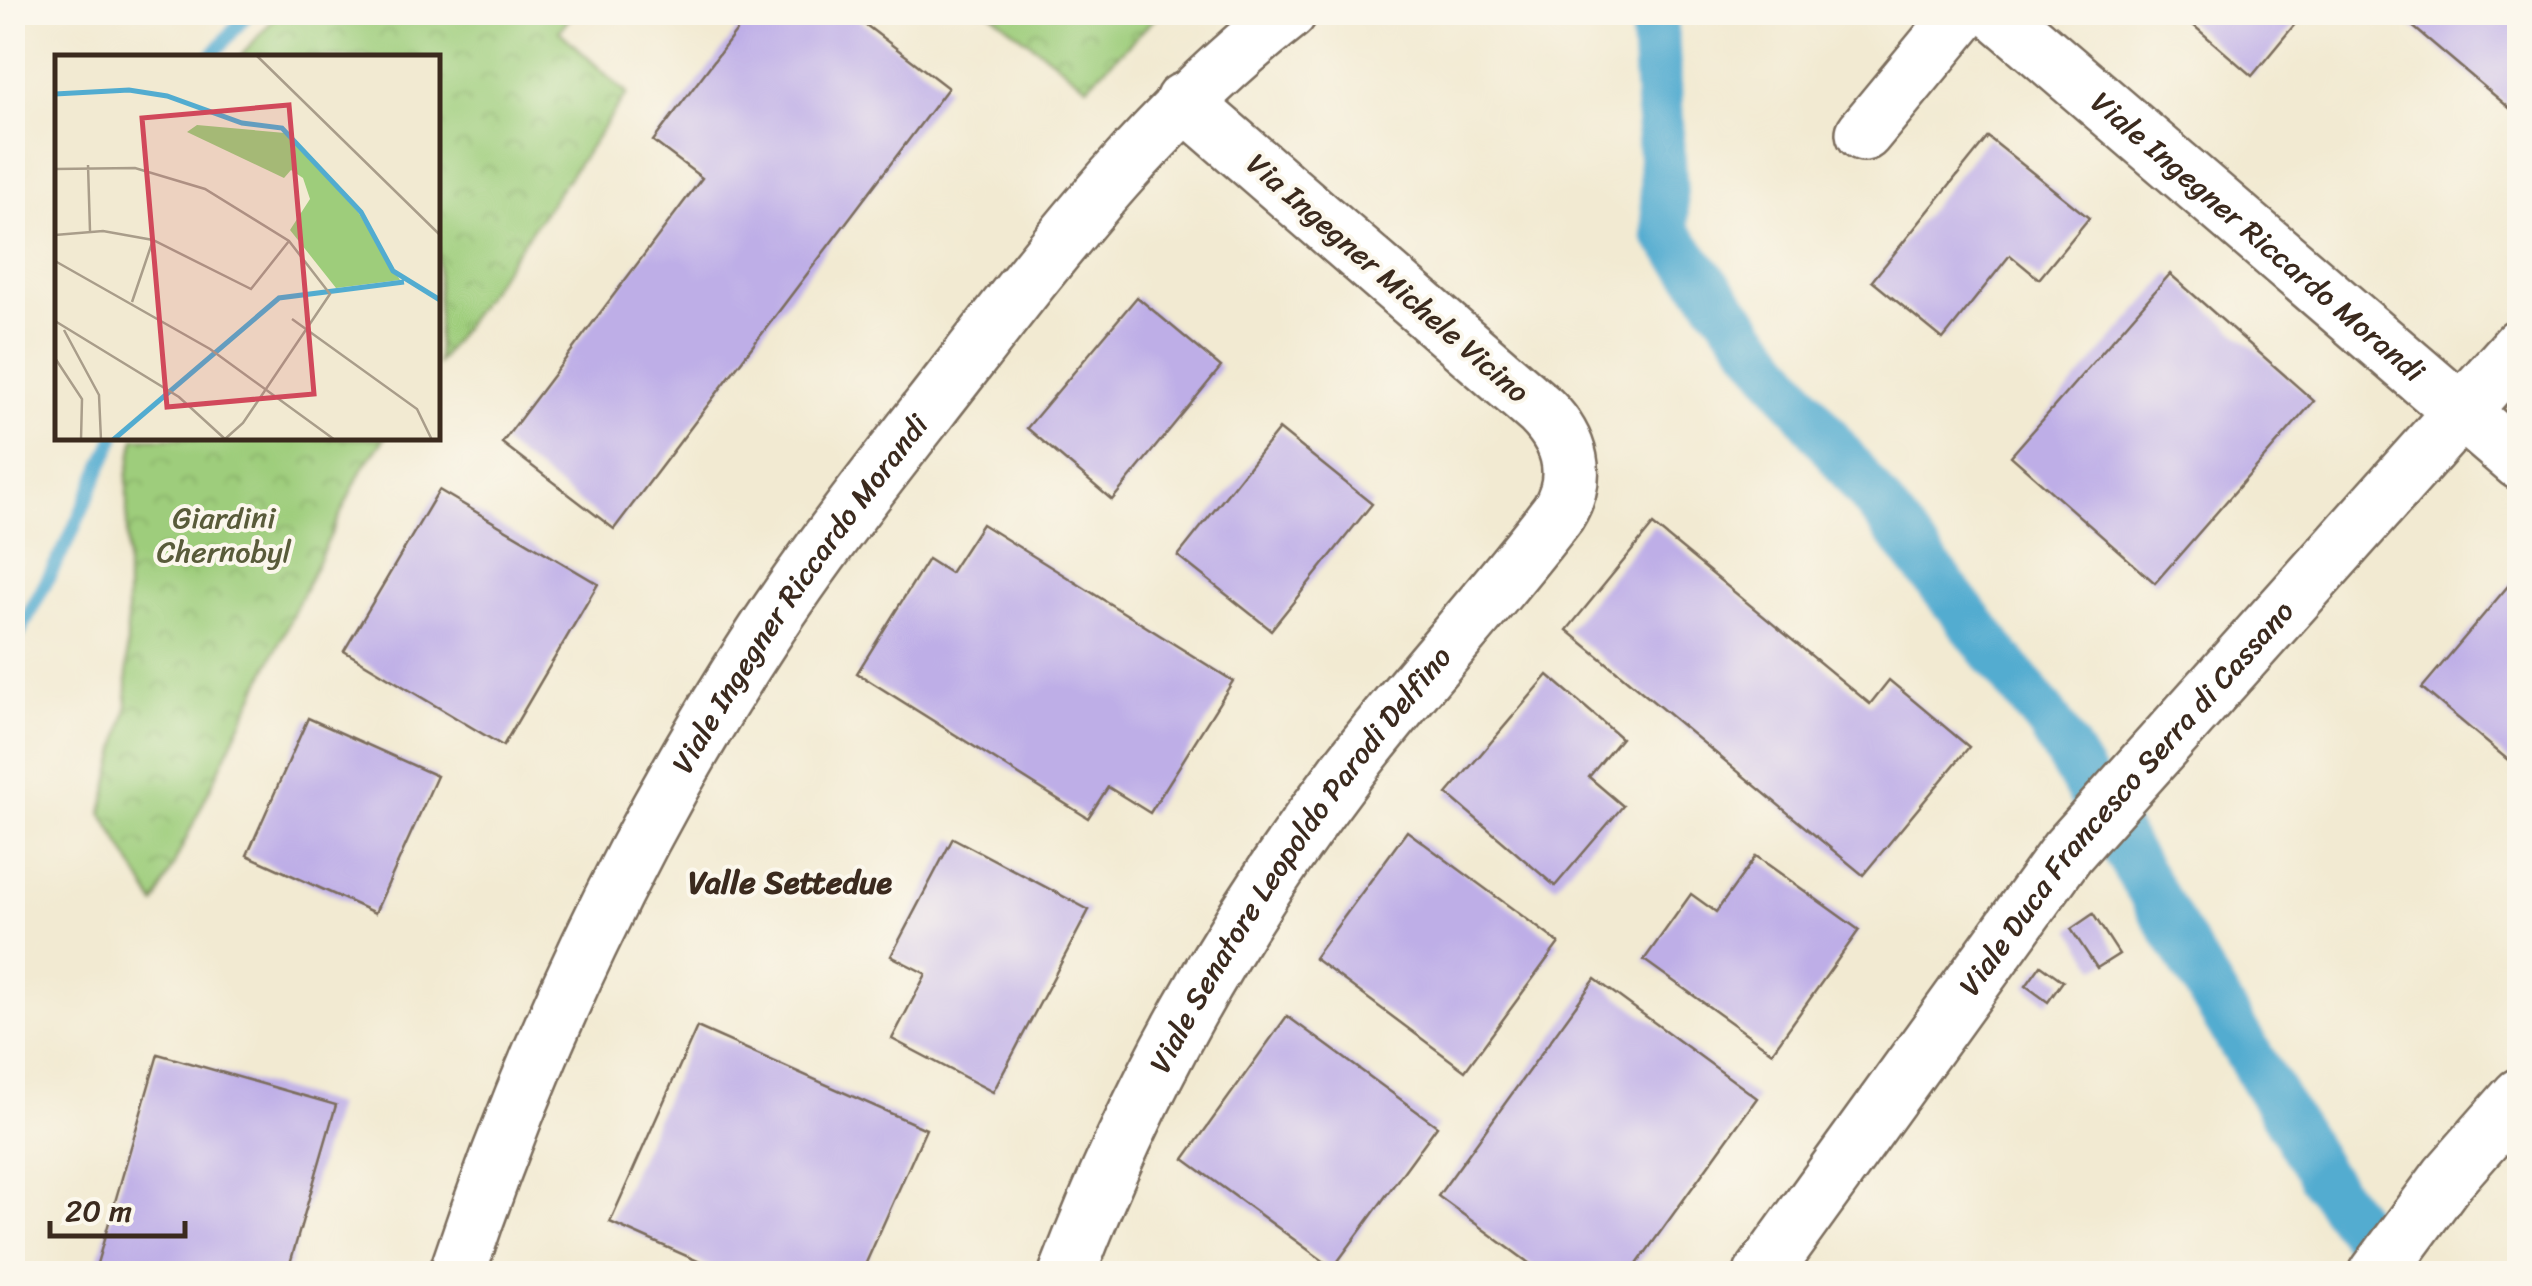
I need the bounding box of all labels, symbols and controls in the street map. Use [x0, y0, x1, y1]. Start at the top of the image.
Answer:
inset map [55, 55, 440, 440]
street label: Viale Ingegner Riccardo Morandi [2078, 77, 2439, 398]
street label: Via Ingegner Michele Vicino [1234, 139, 1542, 417]
street label: Viale Ingegner Riccardo Morandi [656, 401, 944, 784]
park label: Giardini Chernobyl [157, 491, 292, 579]
street label: Viale Duca Francesco Serra di Cassano [1944, 587, 2308, 1008]
street label: Viale Senatore Leopoldo Parodi Delfino [1134, 633, 1466, 1083]
district label: Valle Settedue [688, 854, 892, 911]
scale bar [50, 1176, 185, 1238]
text: 20 m [65, 1184, 132, 1238]

